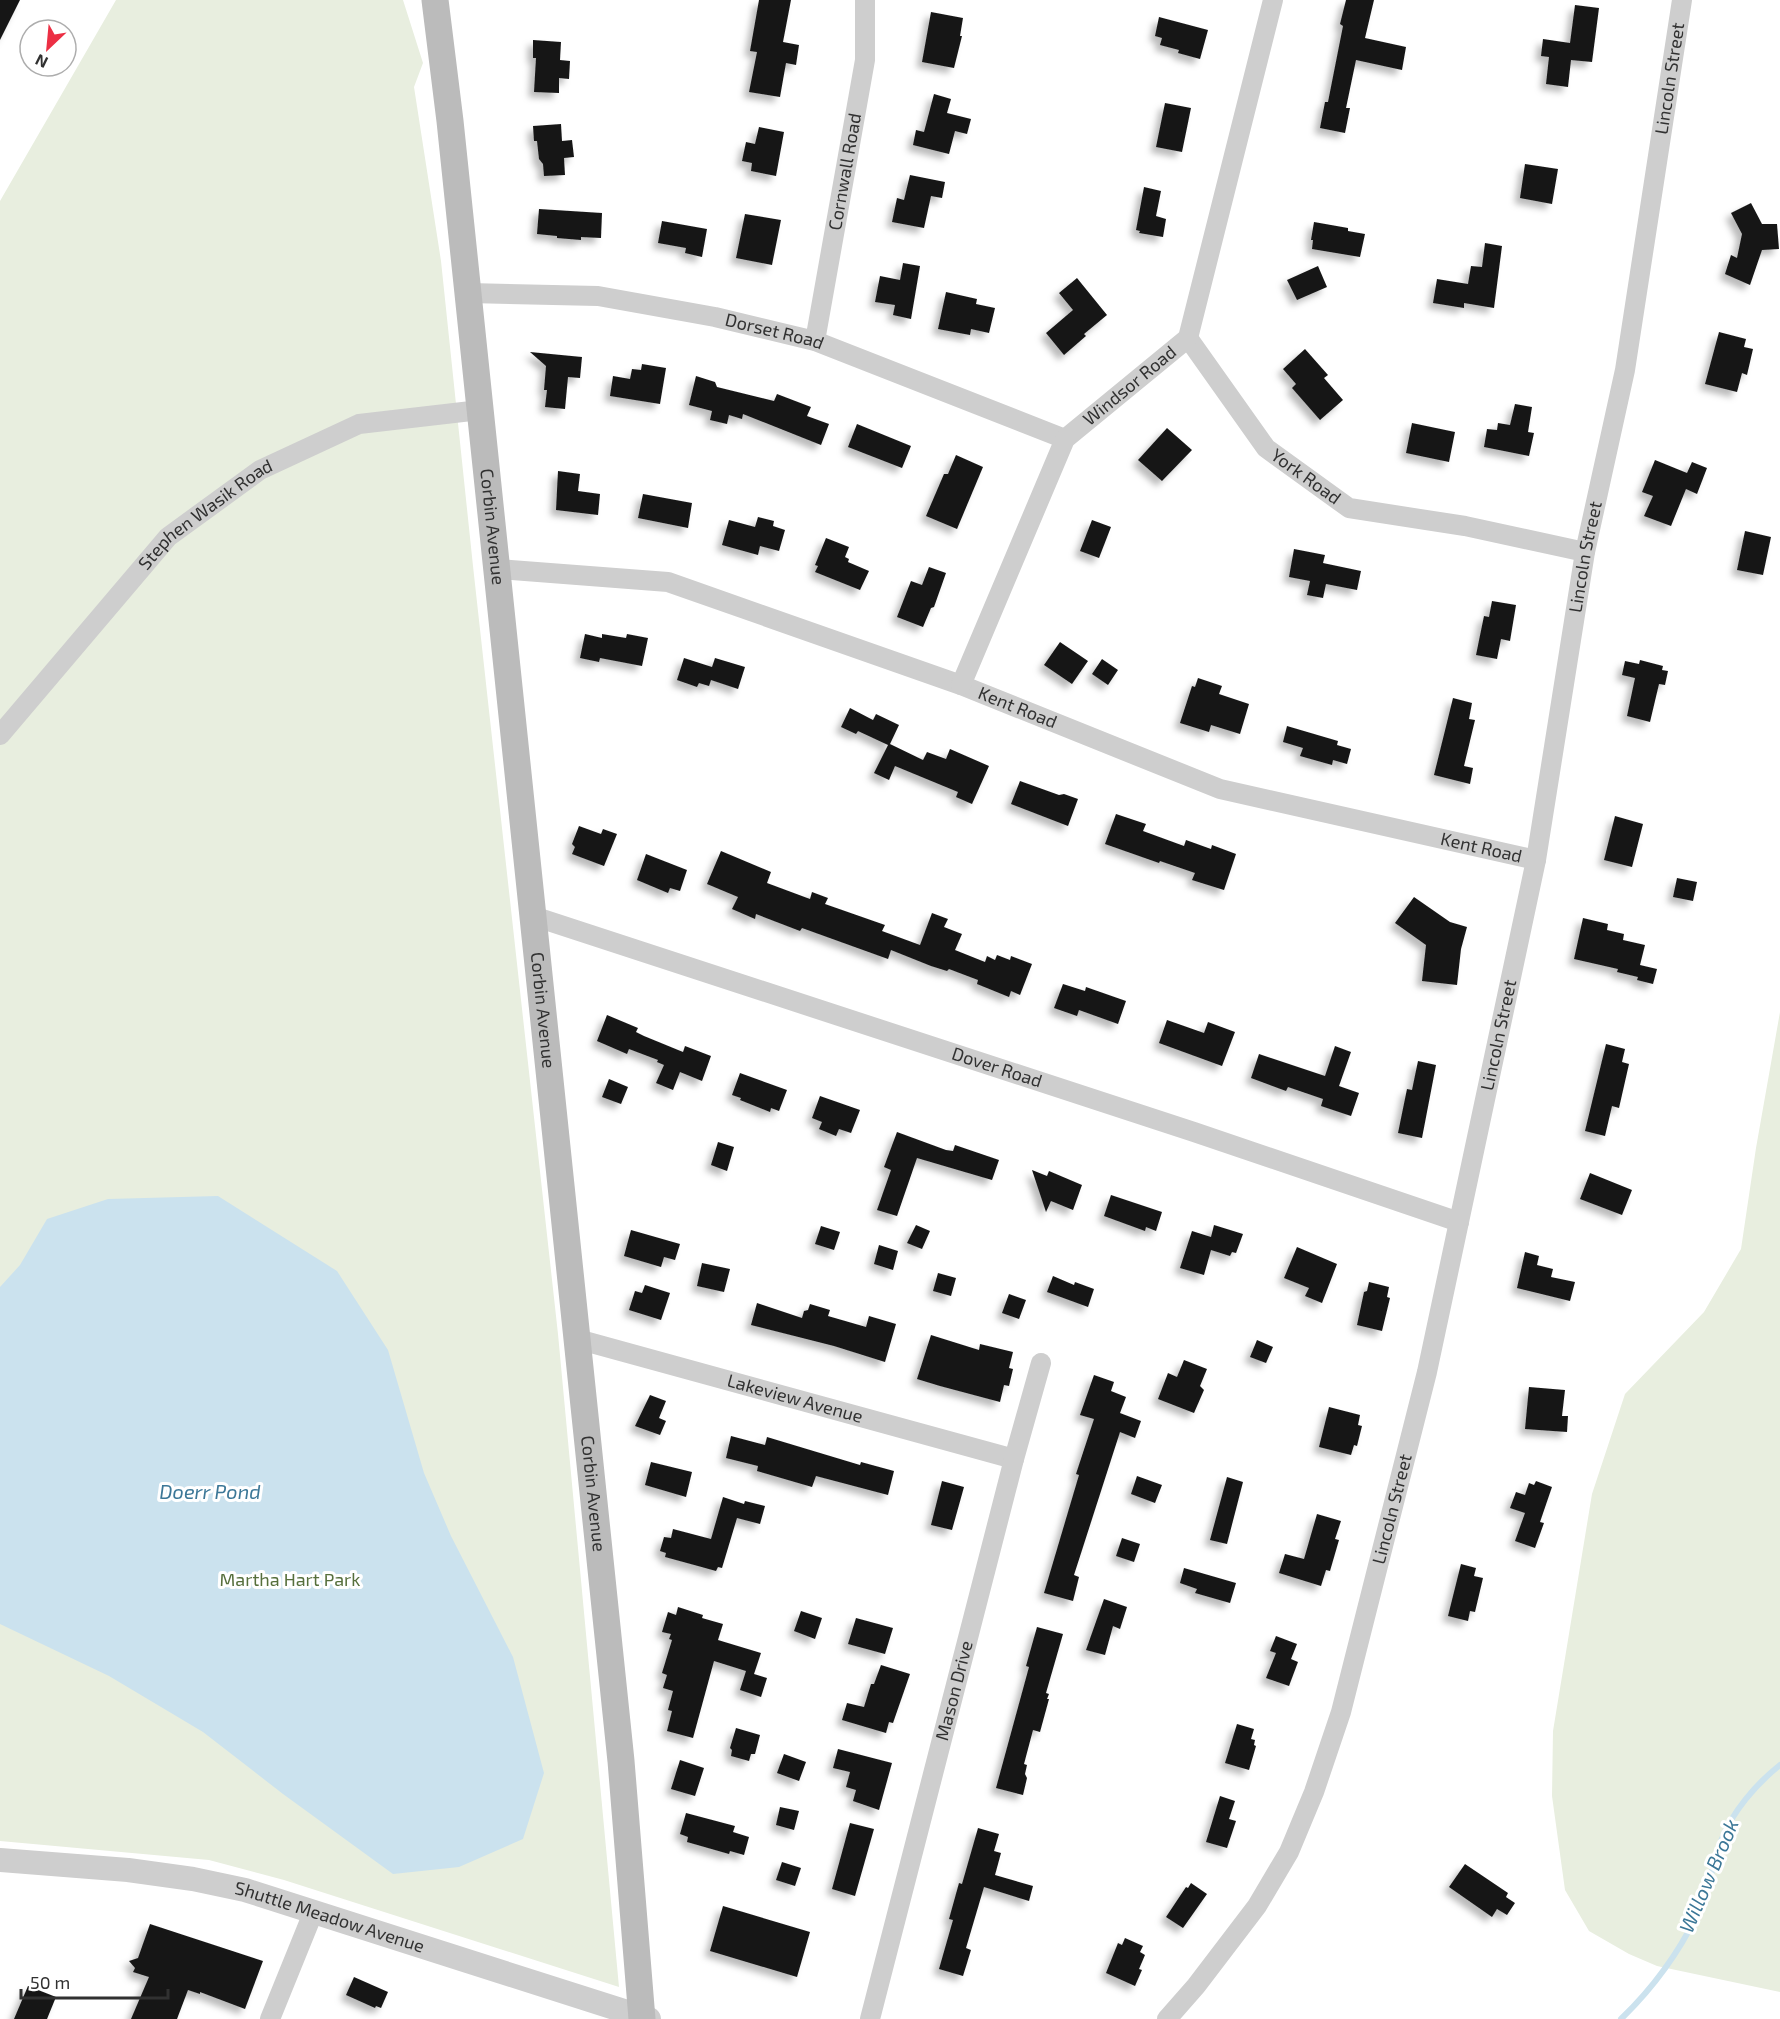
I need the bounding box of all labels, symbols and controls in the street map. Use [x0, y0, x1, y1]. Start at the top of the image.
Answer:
north arrow [18, 18, 78, 78]
street label: Lincoln Street [1649, 21, 1688, 136]
text: N [32, 51, 51, 73]
street label: Cornwall Road [823, 111, 865, 232]
street label: Dorset Road [723, 308, 827, 353]
street label: Windsor Road [1078, 340, 1180, 430]
street label: York Road [1267, 443, 1346, 509]
street label: Stephen Wasik Road [133, 454, 276, 574]
street label: Corbin Avenue [476, 468, 510, 586]
street label: Lincoln Street [1564, 499, 1606, 614]
street label: Kent Road [975, 681, 1060, 732]
street label: Kent Road [1439, 827, 1524, 867]
street label: Corbin Avenue [527, 951, 561, 1069]
street label: Lincoln Street [1475, 977, 1520, 1092]
street label: Dover Road [949, 1042, 1045, 1092]
street label: Lakeview Avenue [725, 1369, 866, 1427]
street label: Corbin Avenue [577, 1434, 611, 1553]
street label: Lincoln Street [1367, 1451, 1416, 1566]
water label: Doerr Pond [159, 1479, 261, 1503]
park label: Martha Hart Park [220, 1568, 360, 1590]
street label: Mason Drive [930, 1638, 977, 1743]
water label: Willow Brook [1673, 1815, 1743, 1936]
street label: Shuttle Meadow Avenue [233, 1876, 428, 1957]
scale bar [21, 1962, 168, 2000]
text: 50 m [30, 1971, 70, 1993]

